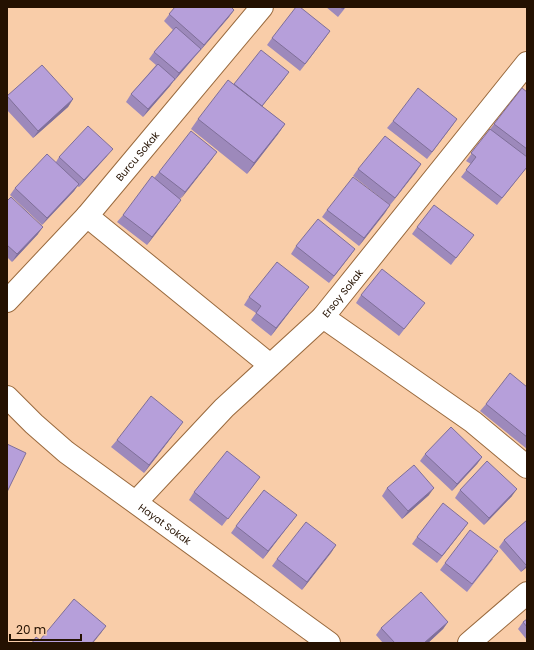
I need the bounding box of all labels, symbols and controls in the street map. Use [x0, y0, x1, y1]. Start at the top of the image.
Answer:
street label: Burcu Sokak [112, 127, 163, 184]
street label: Ersoy Sokak [318, 265, 367, 320]
street label: Hayat Sokak [136, 500, 195, 549]
scale bar [10, 616, 81, 642]
text: 20 m [16, 621, 46, 638]

